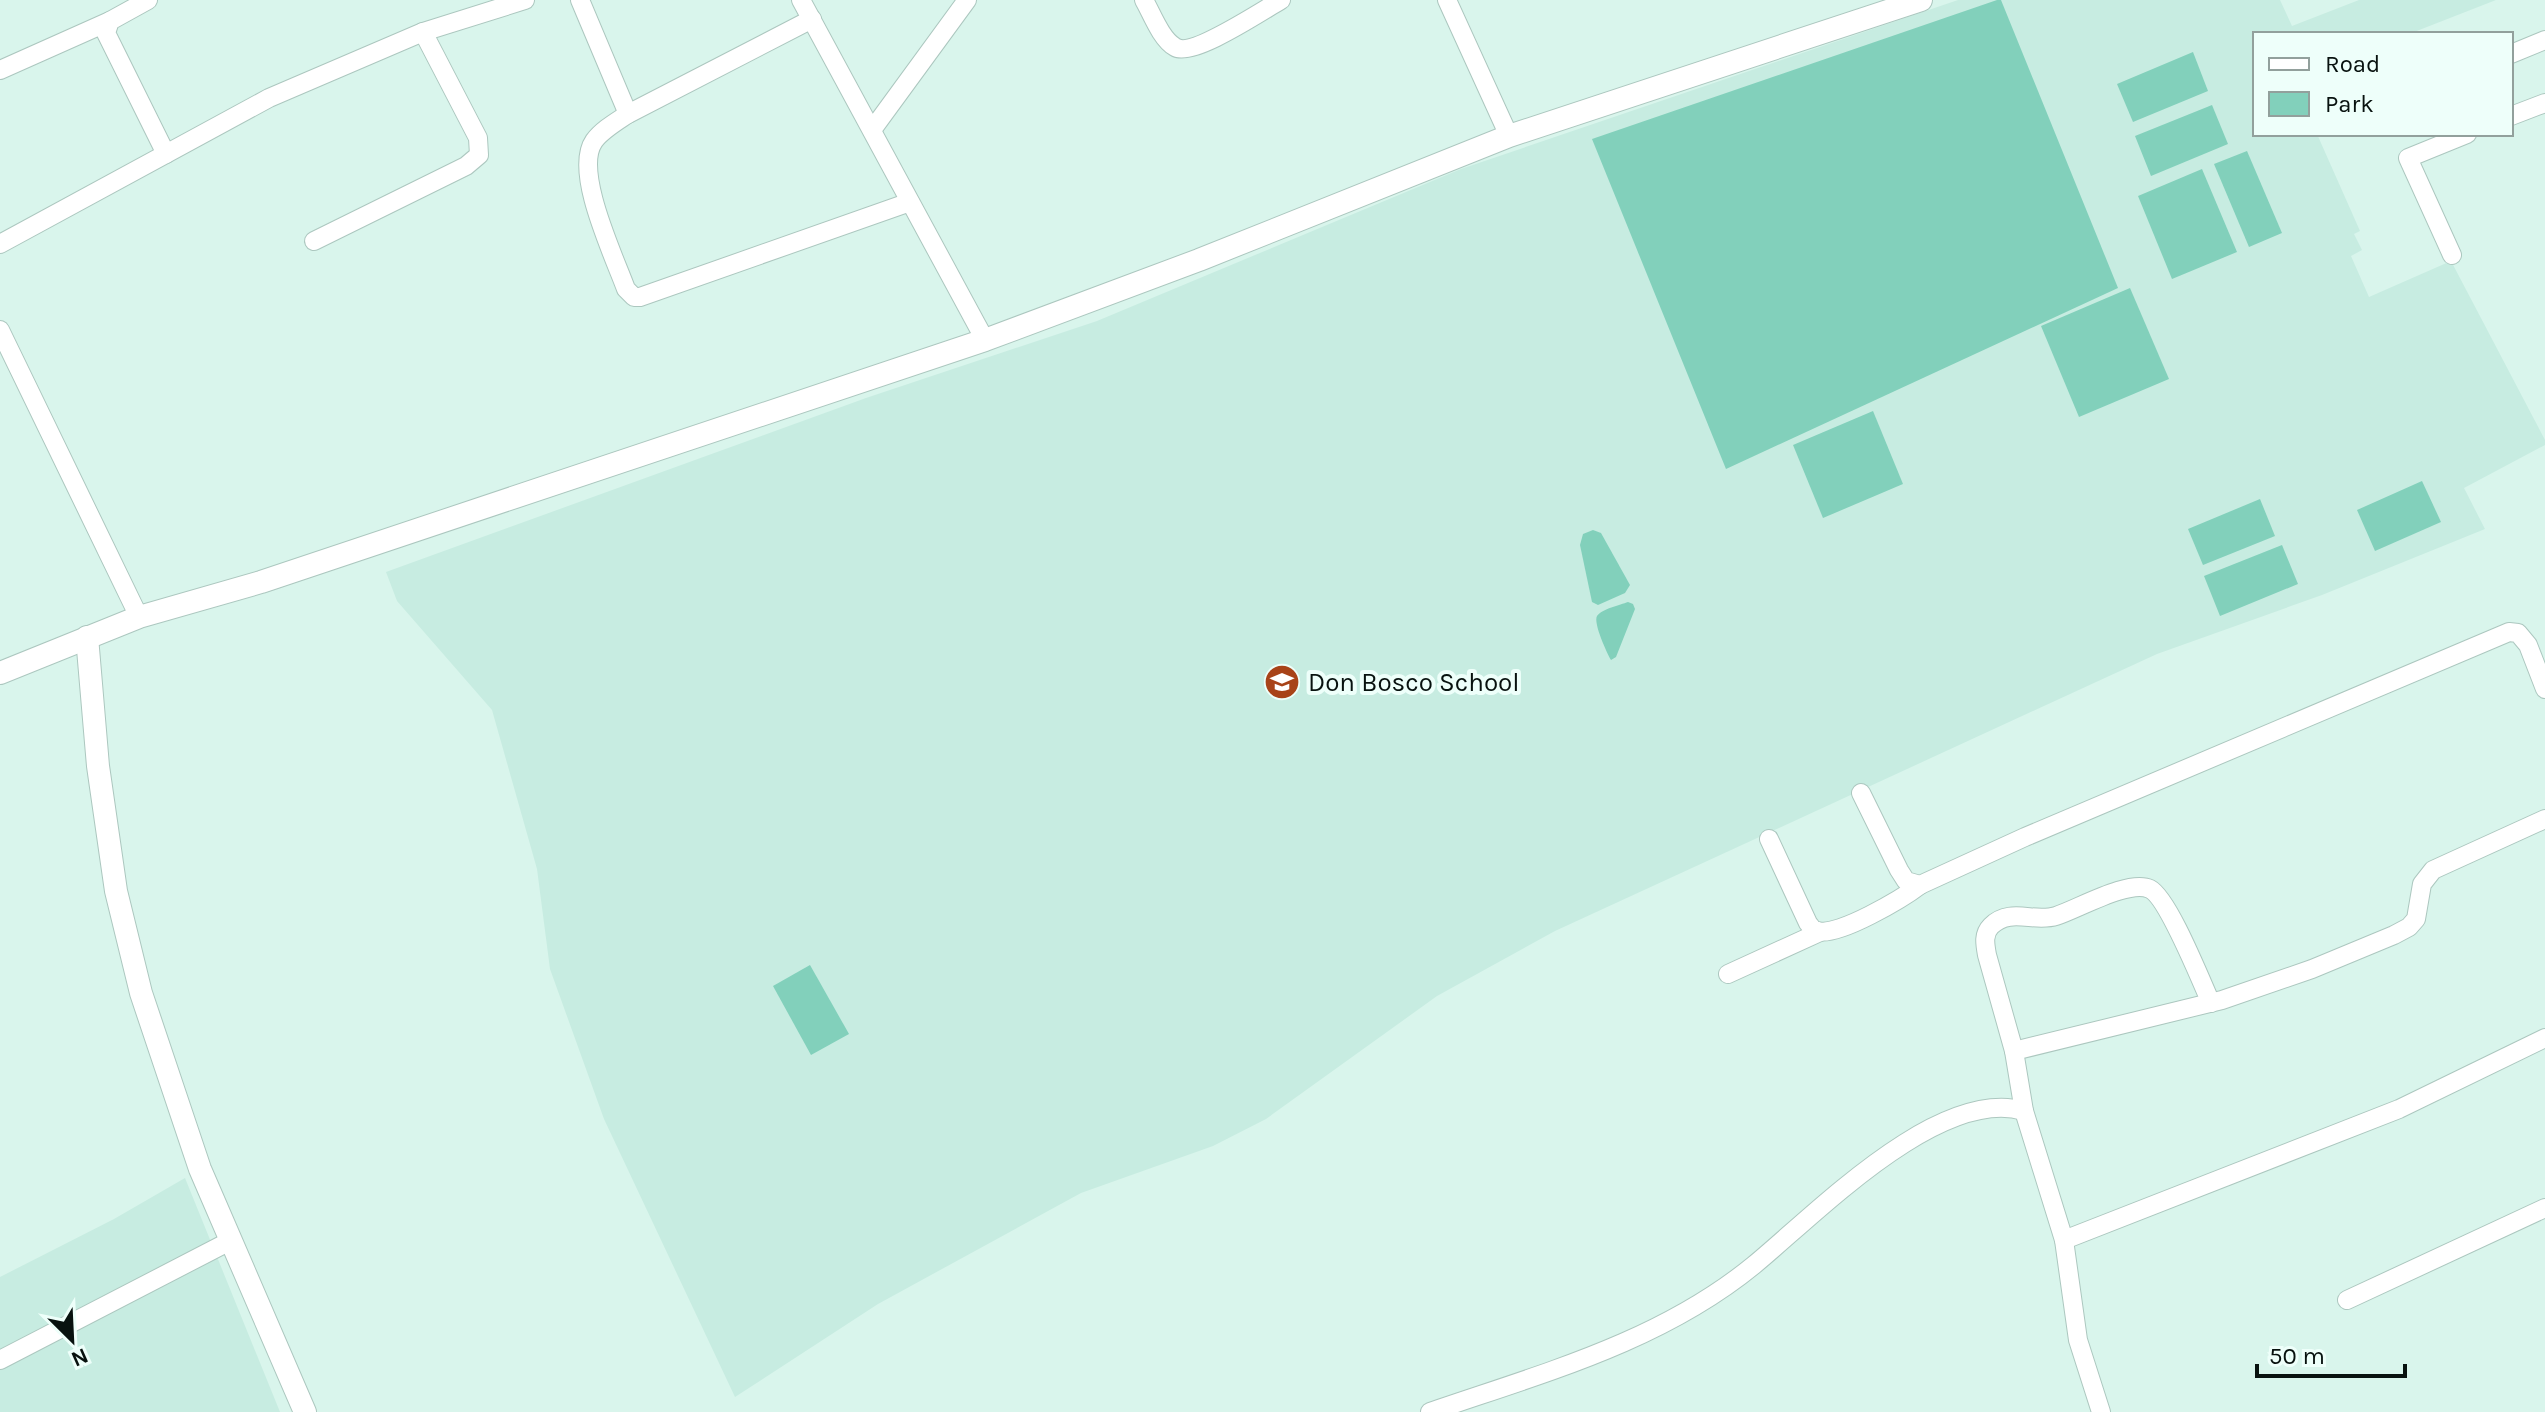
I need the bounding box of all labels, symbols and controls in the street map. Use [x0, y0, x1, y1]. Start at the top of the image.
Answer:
legend [2253, 32, 2513, 136]
text: Road [2325, 50, 2380, 78]
text: Park [2325, 90, 2374, 118]
school or university icon: Don Bosco School [1263, 663, 1301, 701]
place label: Don Bosco School [1308, 667, 1520, 698]
north arrow [32, 1300, 112, 1380]
scale bar [2257, 1328, 2405, 1378]
text: N [67, 1342, 92, 1372]
text: 50 m [2269, 1342, 2325, 1370]

